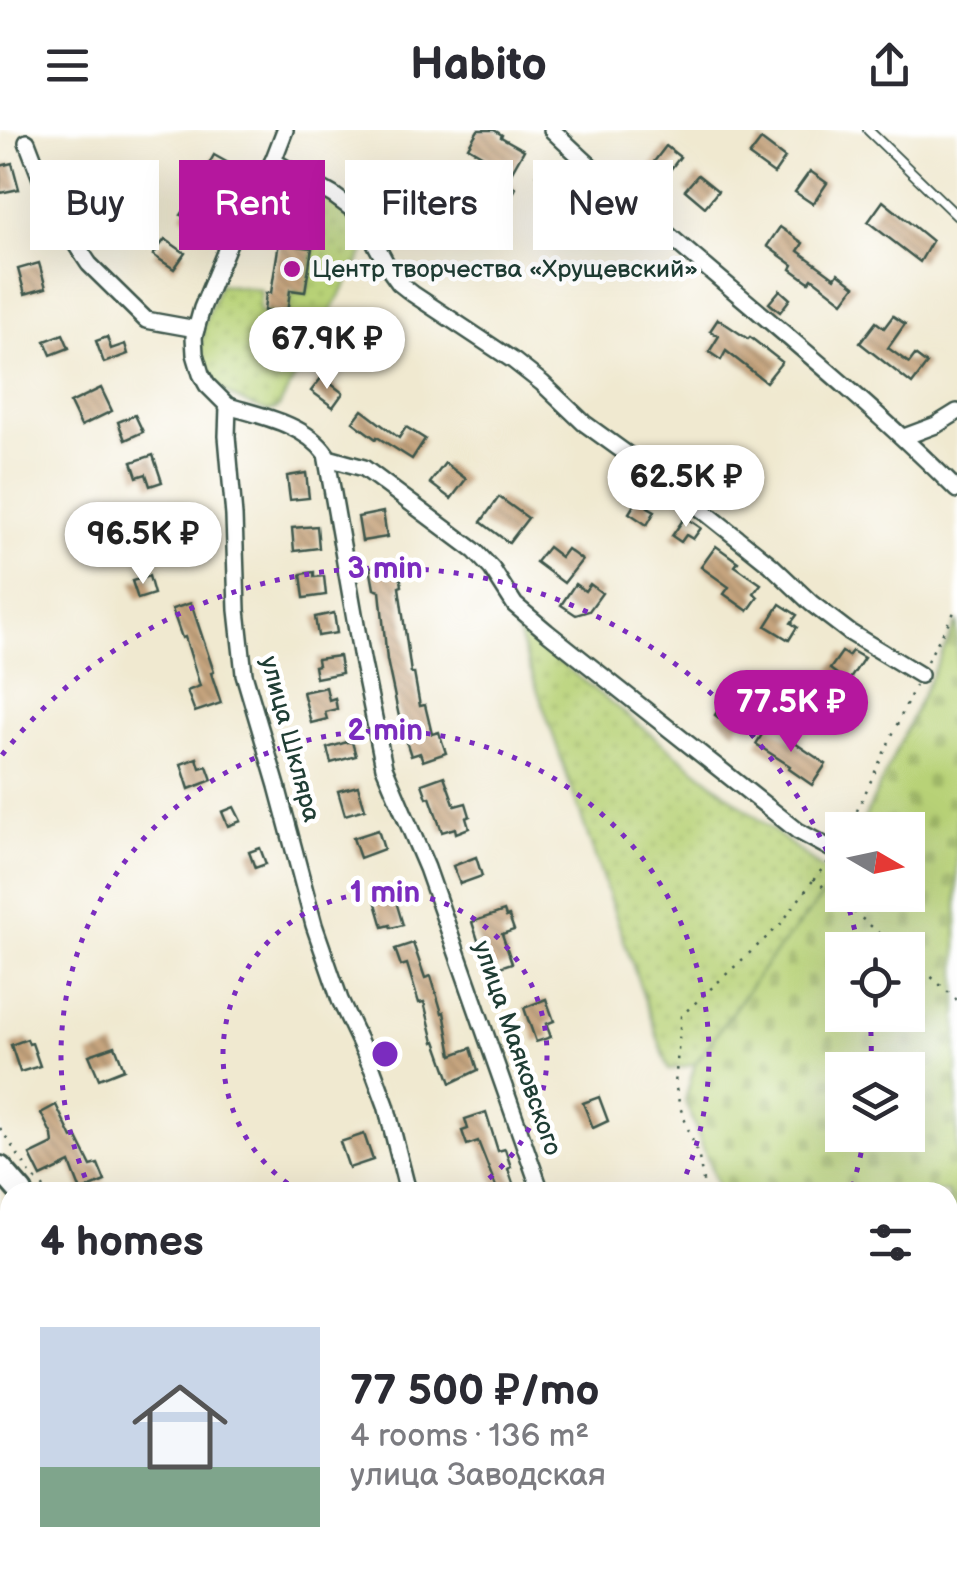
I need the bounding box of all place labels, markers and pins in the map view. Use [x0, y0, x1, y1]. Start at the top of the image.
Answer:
place label: Центр творчества «Хрущевский» [312, 254, 698, 285]
marker: Центр творчества «Хрущевский» [281, 258, 303, 280]
pin: 67.9K ₽ [235, 307, 419, 392]
pin: 62.5K ₽ [594, 445, 778, 530]
pin: 96.5K ₽ [51, 502, 235, 587]
pin: 77.5K ₽ [699, 670, 883, 755]
centre of rings [367, 1036, 403, 1072]

